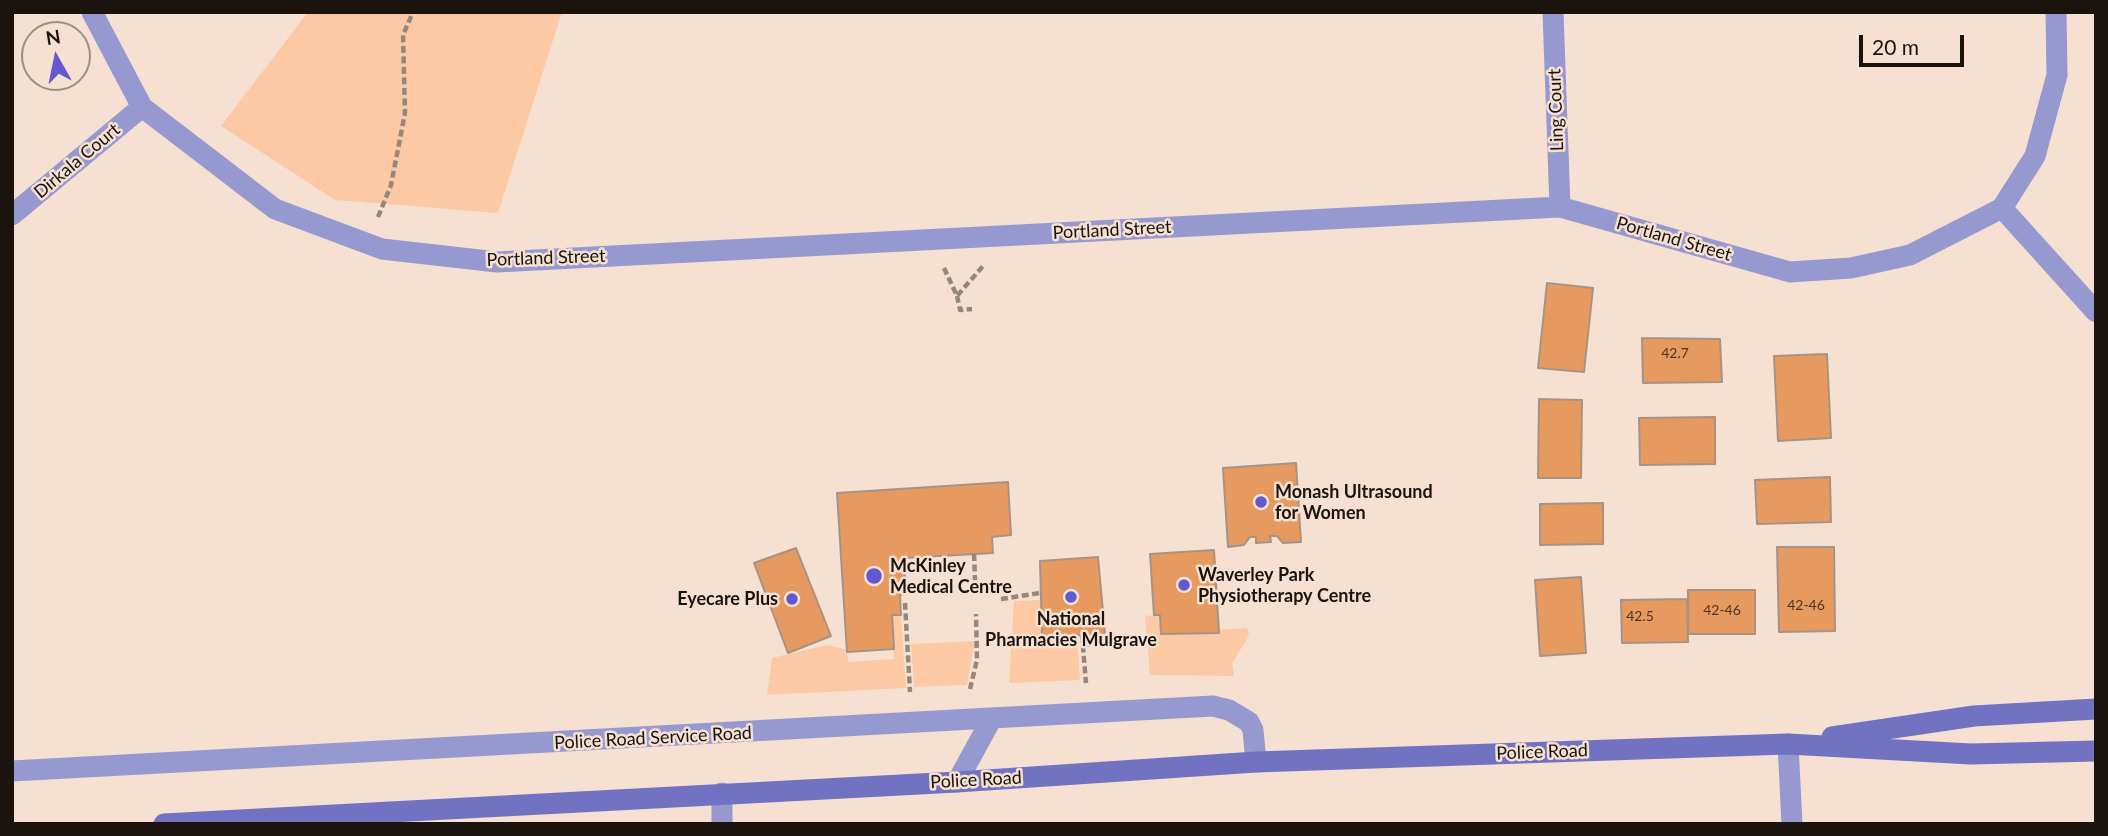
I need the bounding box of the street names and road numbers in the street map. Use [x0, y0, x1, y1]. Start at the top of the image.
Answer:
street label: Ling Court [1544, 68, 1568, 152]
street label: Dirkala Court [30, 119, 124, 203]
street label: Portland Street [1614, 212, 1734, 266]
street label: Portland Street [1052, 216, 1172, 244]
street label: Portland Street [486, 245, 606, 271]
street label: Police Road Service Road [554, 722, 752, 754]
street label: Police Road [1496, 740, 1588, 764]
street label: Police Road [930, 767, 1022, 793]

